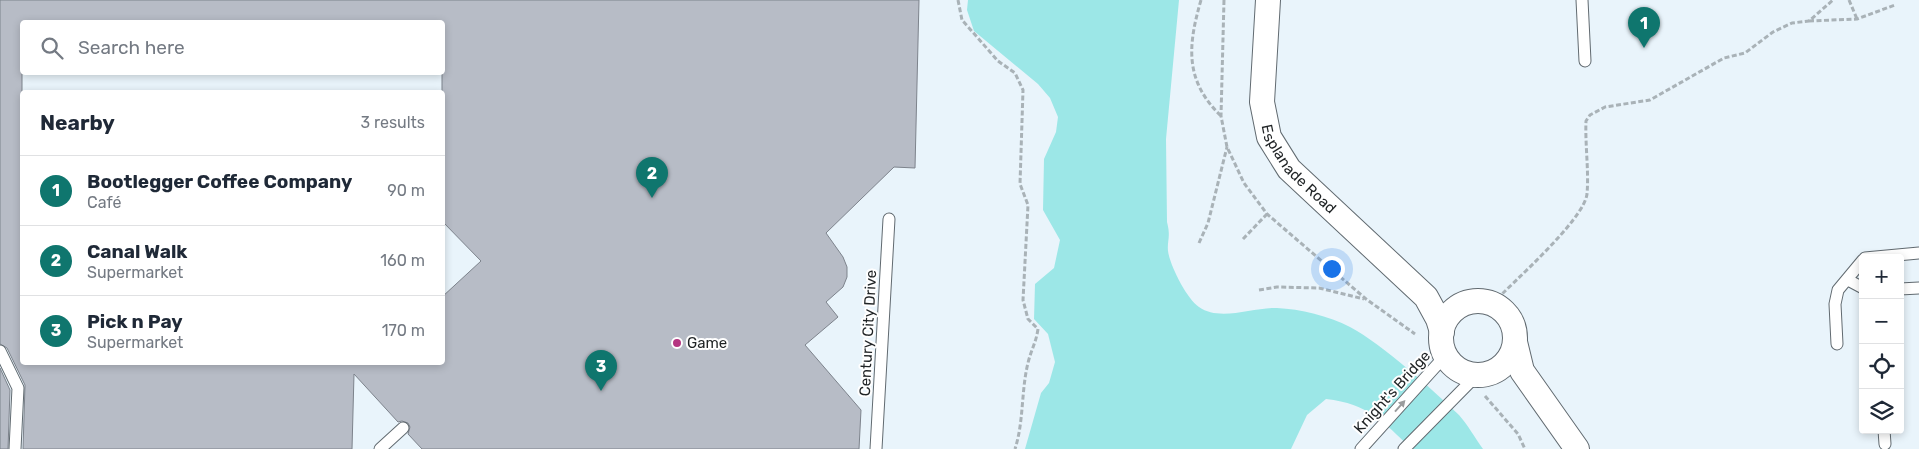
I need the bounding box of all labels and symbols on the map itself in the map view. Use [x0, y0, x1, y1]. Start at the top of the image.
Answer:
pin: 1 [1628, 7, 1660, 48]
street label: Esplanade Road [1258, 123, 1340, 217]
pin: 2 [636, 157, 668, 198]
your location [1319, 256, 1345, 282]
street label: Century City Drive [856, 269, 880, 397]
place label: Game [687, 334, 727, 352]
marker: Game [671, 337, 683, 349]
street label: Knight's Bridge [1350, 347, 1434, 437]
pin: 3 [585, 350, 617, 391]
one-way arrow [1394, 401, 1406, 413]

